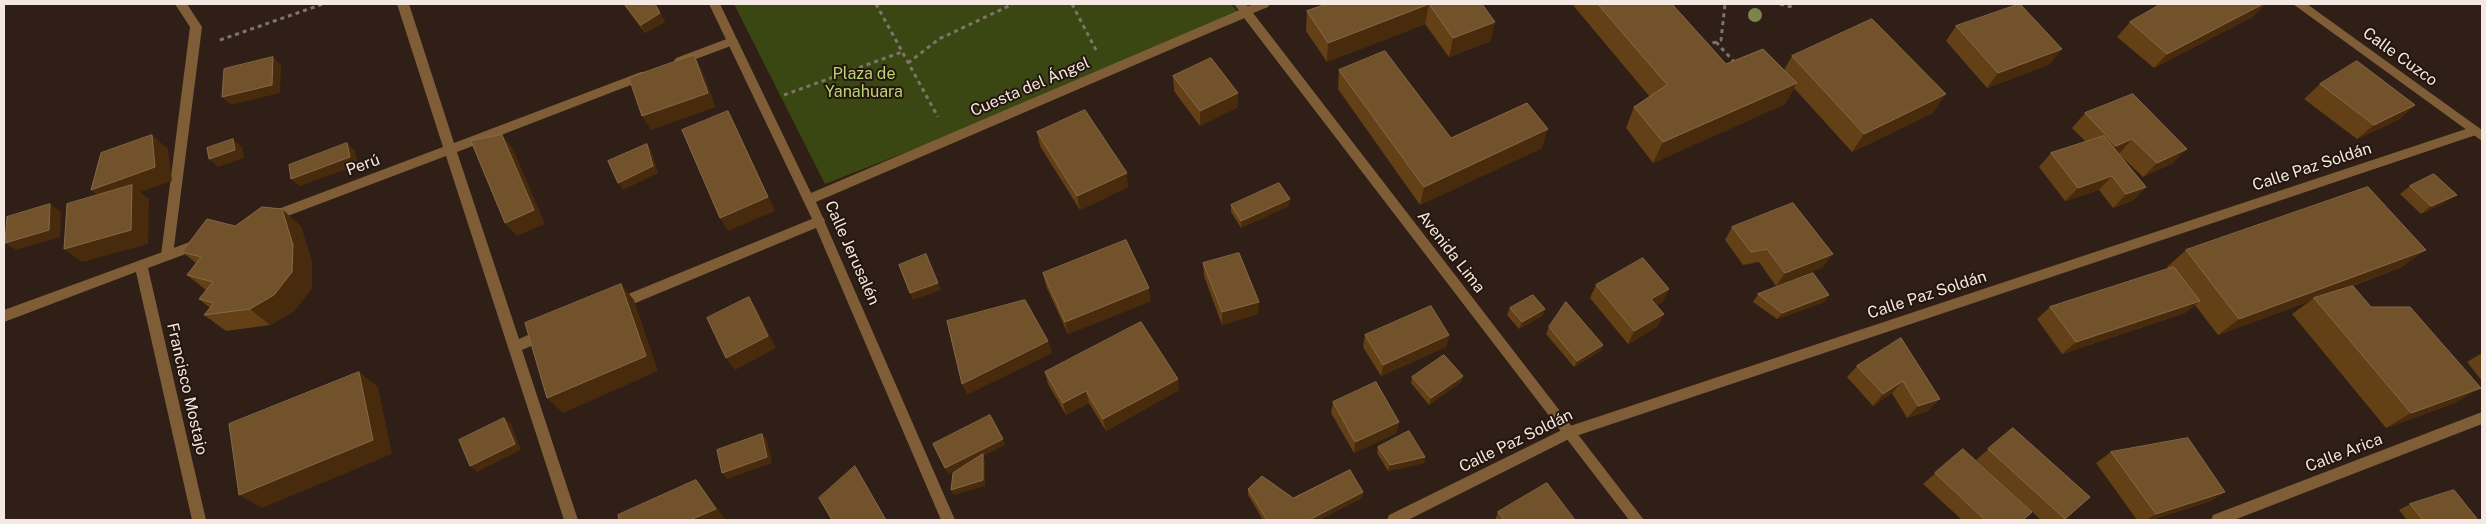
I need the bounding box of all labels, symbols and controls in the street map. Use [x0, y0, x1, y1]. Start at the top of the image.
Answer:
street label: Calle Cuzco [2359, 24, 2441, 90]
street label: Cuesta del Ángel [967, 53, 1093, 121]
park label: Plaza de Yanahuara [825, 64, 903, 102]
street label: Calle Paz Soldán [2250, 139, 2374, 195]
street label: Perú [343, 150, 383, 180]
street label: Calle Jerusalén [820, 198, 884, 308]
street label: Avenida Lima [1413, 207, 1489, 297]
street label: Calle Paz Soldán [1865, 267, 1989, 323]
street label: Francisco Mostajo [162, 321, 212, 457]
street label: Calle Paz Soldán [1456, 405, 1576, 477]
street label: Calle Arica [2303, 430, 2385, 476]

